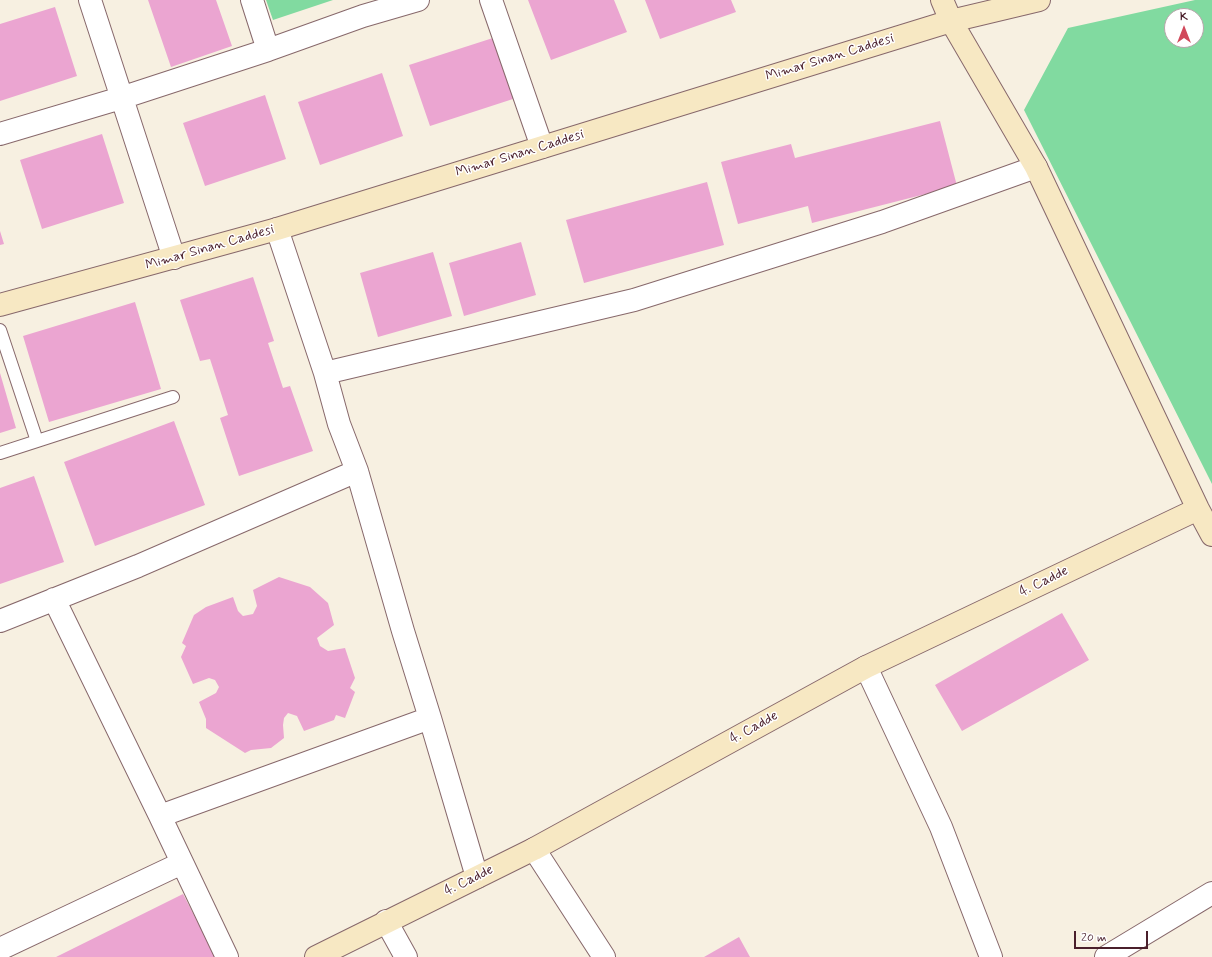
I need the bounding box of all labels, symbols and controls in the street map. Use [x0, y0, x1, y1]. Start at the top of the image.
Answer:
north arrow [1164, 8, 1204, 48]
text: K [1180, 10, 1188, 24]
street label: Mimar Sinan Caddesi [764, 30, 896, 86]
street label: Mimar Sinan Caddesi [454, 126, 586, 182]
street label: Mimar Sinan Caddesi [144, 222, 276, 274]
street label: 4. Cadde [1017, 563, 1071, 601]
street label: 4. Cadde [727, 708, 781, 748]
street label: 4. Cadde [442, 862, 496, 900]
scale bar [1076, 923, 1150, 949]
text: 20 m [1081, 930, 1107, 946]

